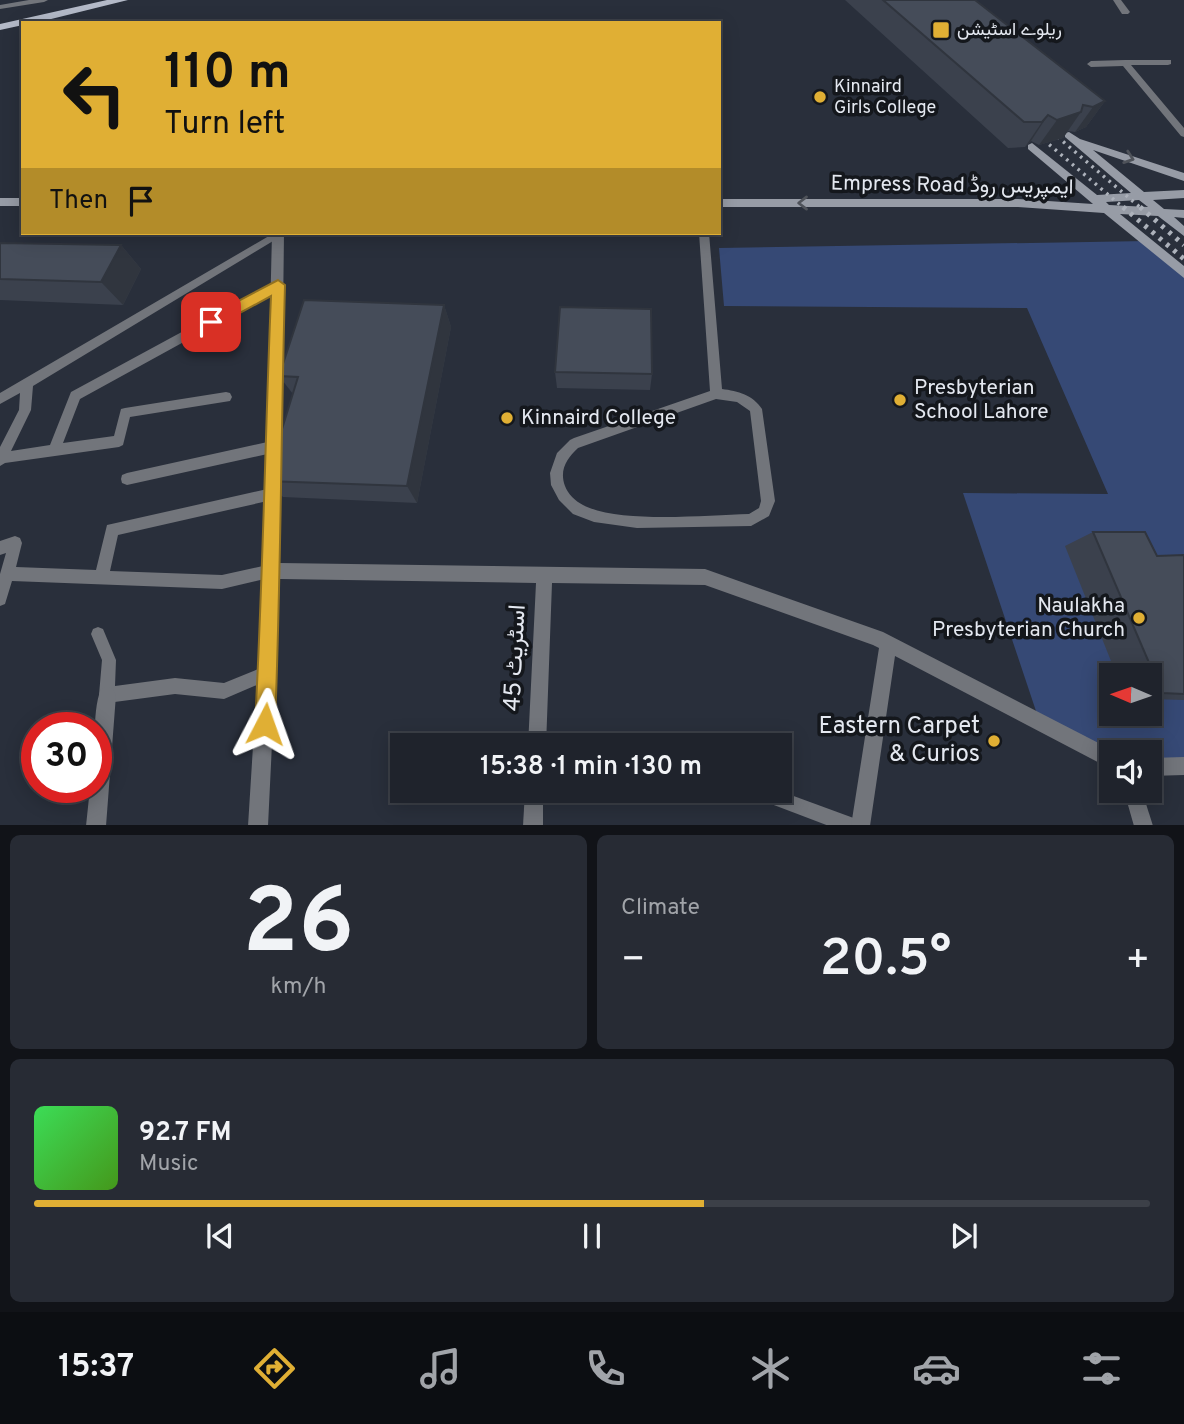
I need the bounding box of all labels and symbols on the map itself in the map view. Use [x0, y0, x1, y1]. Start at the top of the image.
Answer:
place label: ریلوے اسٹیشن [957, 19, 1062, 42]
marker: ریلوے اسٹیشن [931, 20, 951, 40]
place label: Kinnaird Girls College [834, 76, 936, 120]
marker: Kinnaird Girls College [812, 89, 828, 105]
one-way arrow [1123, 150, 1135, 164]
street label: Empress Road ایمپریس روڈ [830, 170, 1074, 202]
one-way arrow [797, 195, 807, 211]
pin [181, 292, 241, 352]
place label: Presbyterian School Lahore [914, 375, 1049, 426]
marker: Presbyterian School Lahore [892, 392, 908, 408]
place label: Kinnaird College [521, 405, 676, 432]
marker: Kinnaird College [499, 410, 515, 426]
place label: Naulakha Presbyterian Church [932, 593, 1125, 644]
street label: اسٹریٹ 45 [498, 604, 534, 712]
marker: Naulakha Presbyterian Church [1131, 610, 1147, 626]
north arrow [1099, 663, 1162, 726]
position arrow [228, 687, 302, 761]
speed limit sign: 30 [21, 712, 112, 803]
place label: Eastern Carpet & Curios [818, 712, 980, 770]
marker: Eastern Carpet & Curios [986, 733, 1002, 749]

